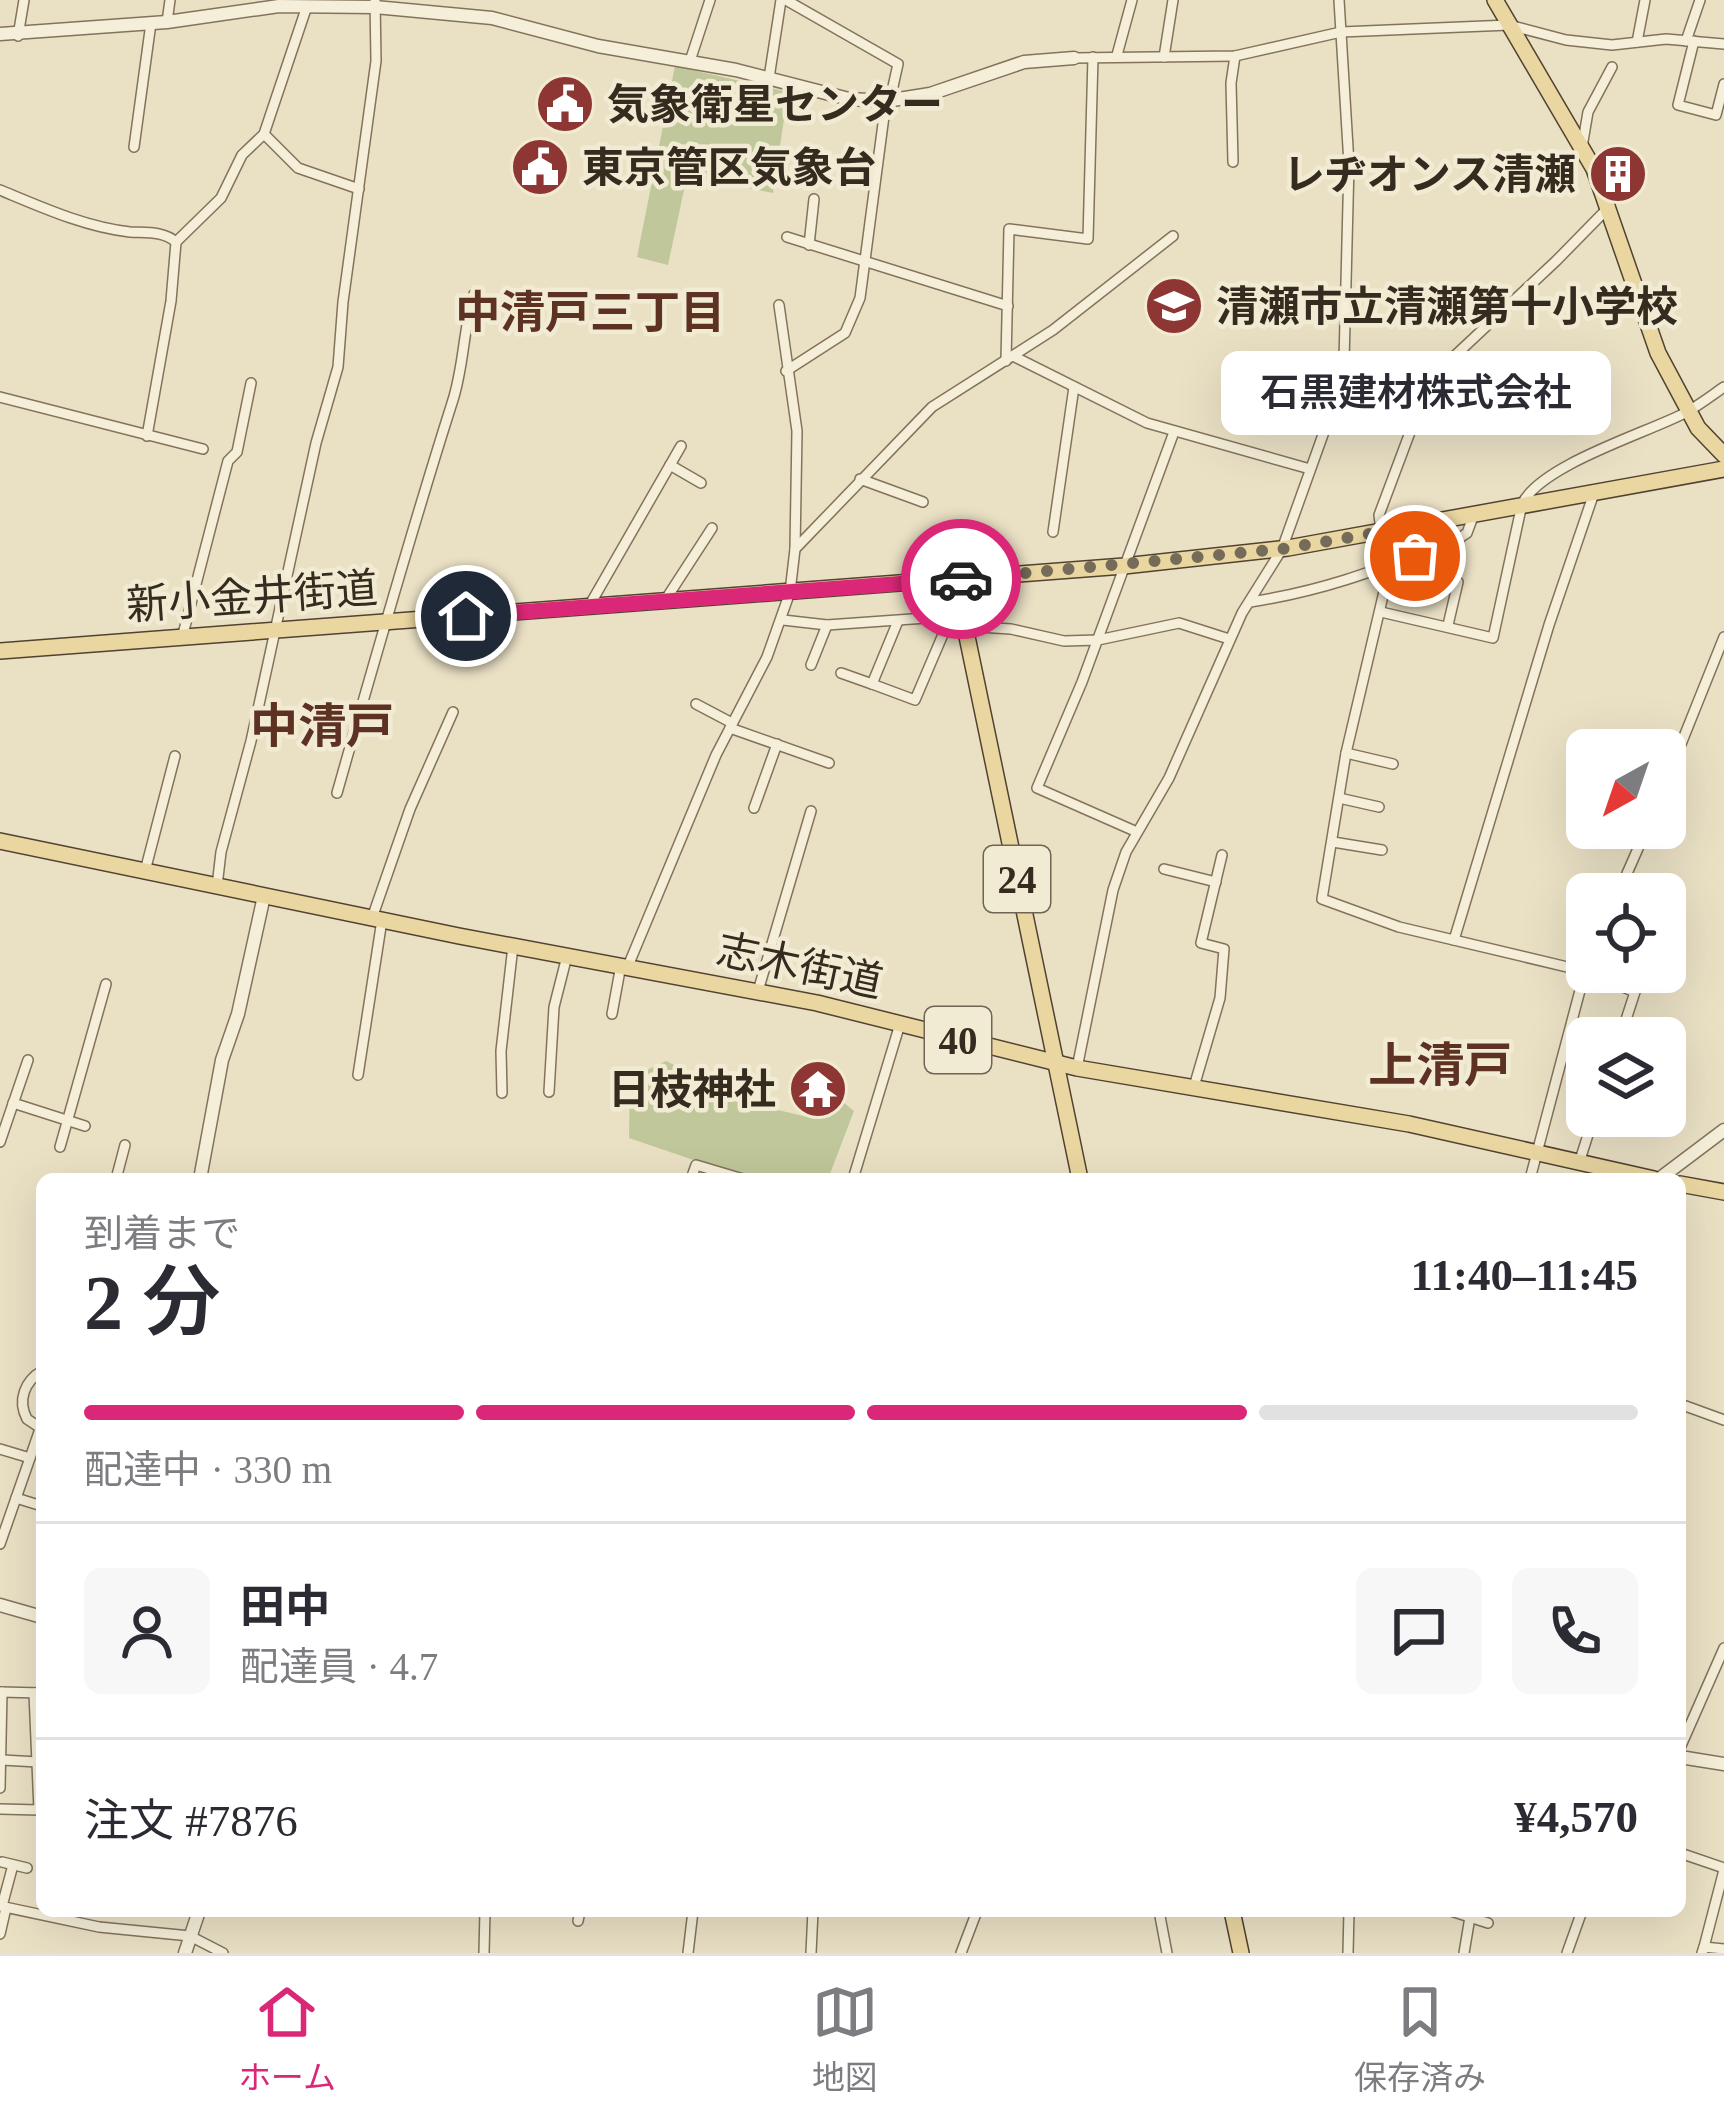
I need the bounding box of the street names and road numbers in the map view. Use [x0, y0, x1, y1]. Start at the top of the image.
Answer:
street label: 新小金井街道 [125, 565, 379, 629]
road number: 24 [984, 846, 1050, 912]
street label: 志木街道 [713, 926, 887, 1006]
road number: 40 [925, 1007, 991, 1073]

